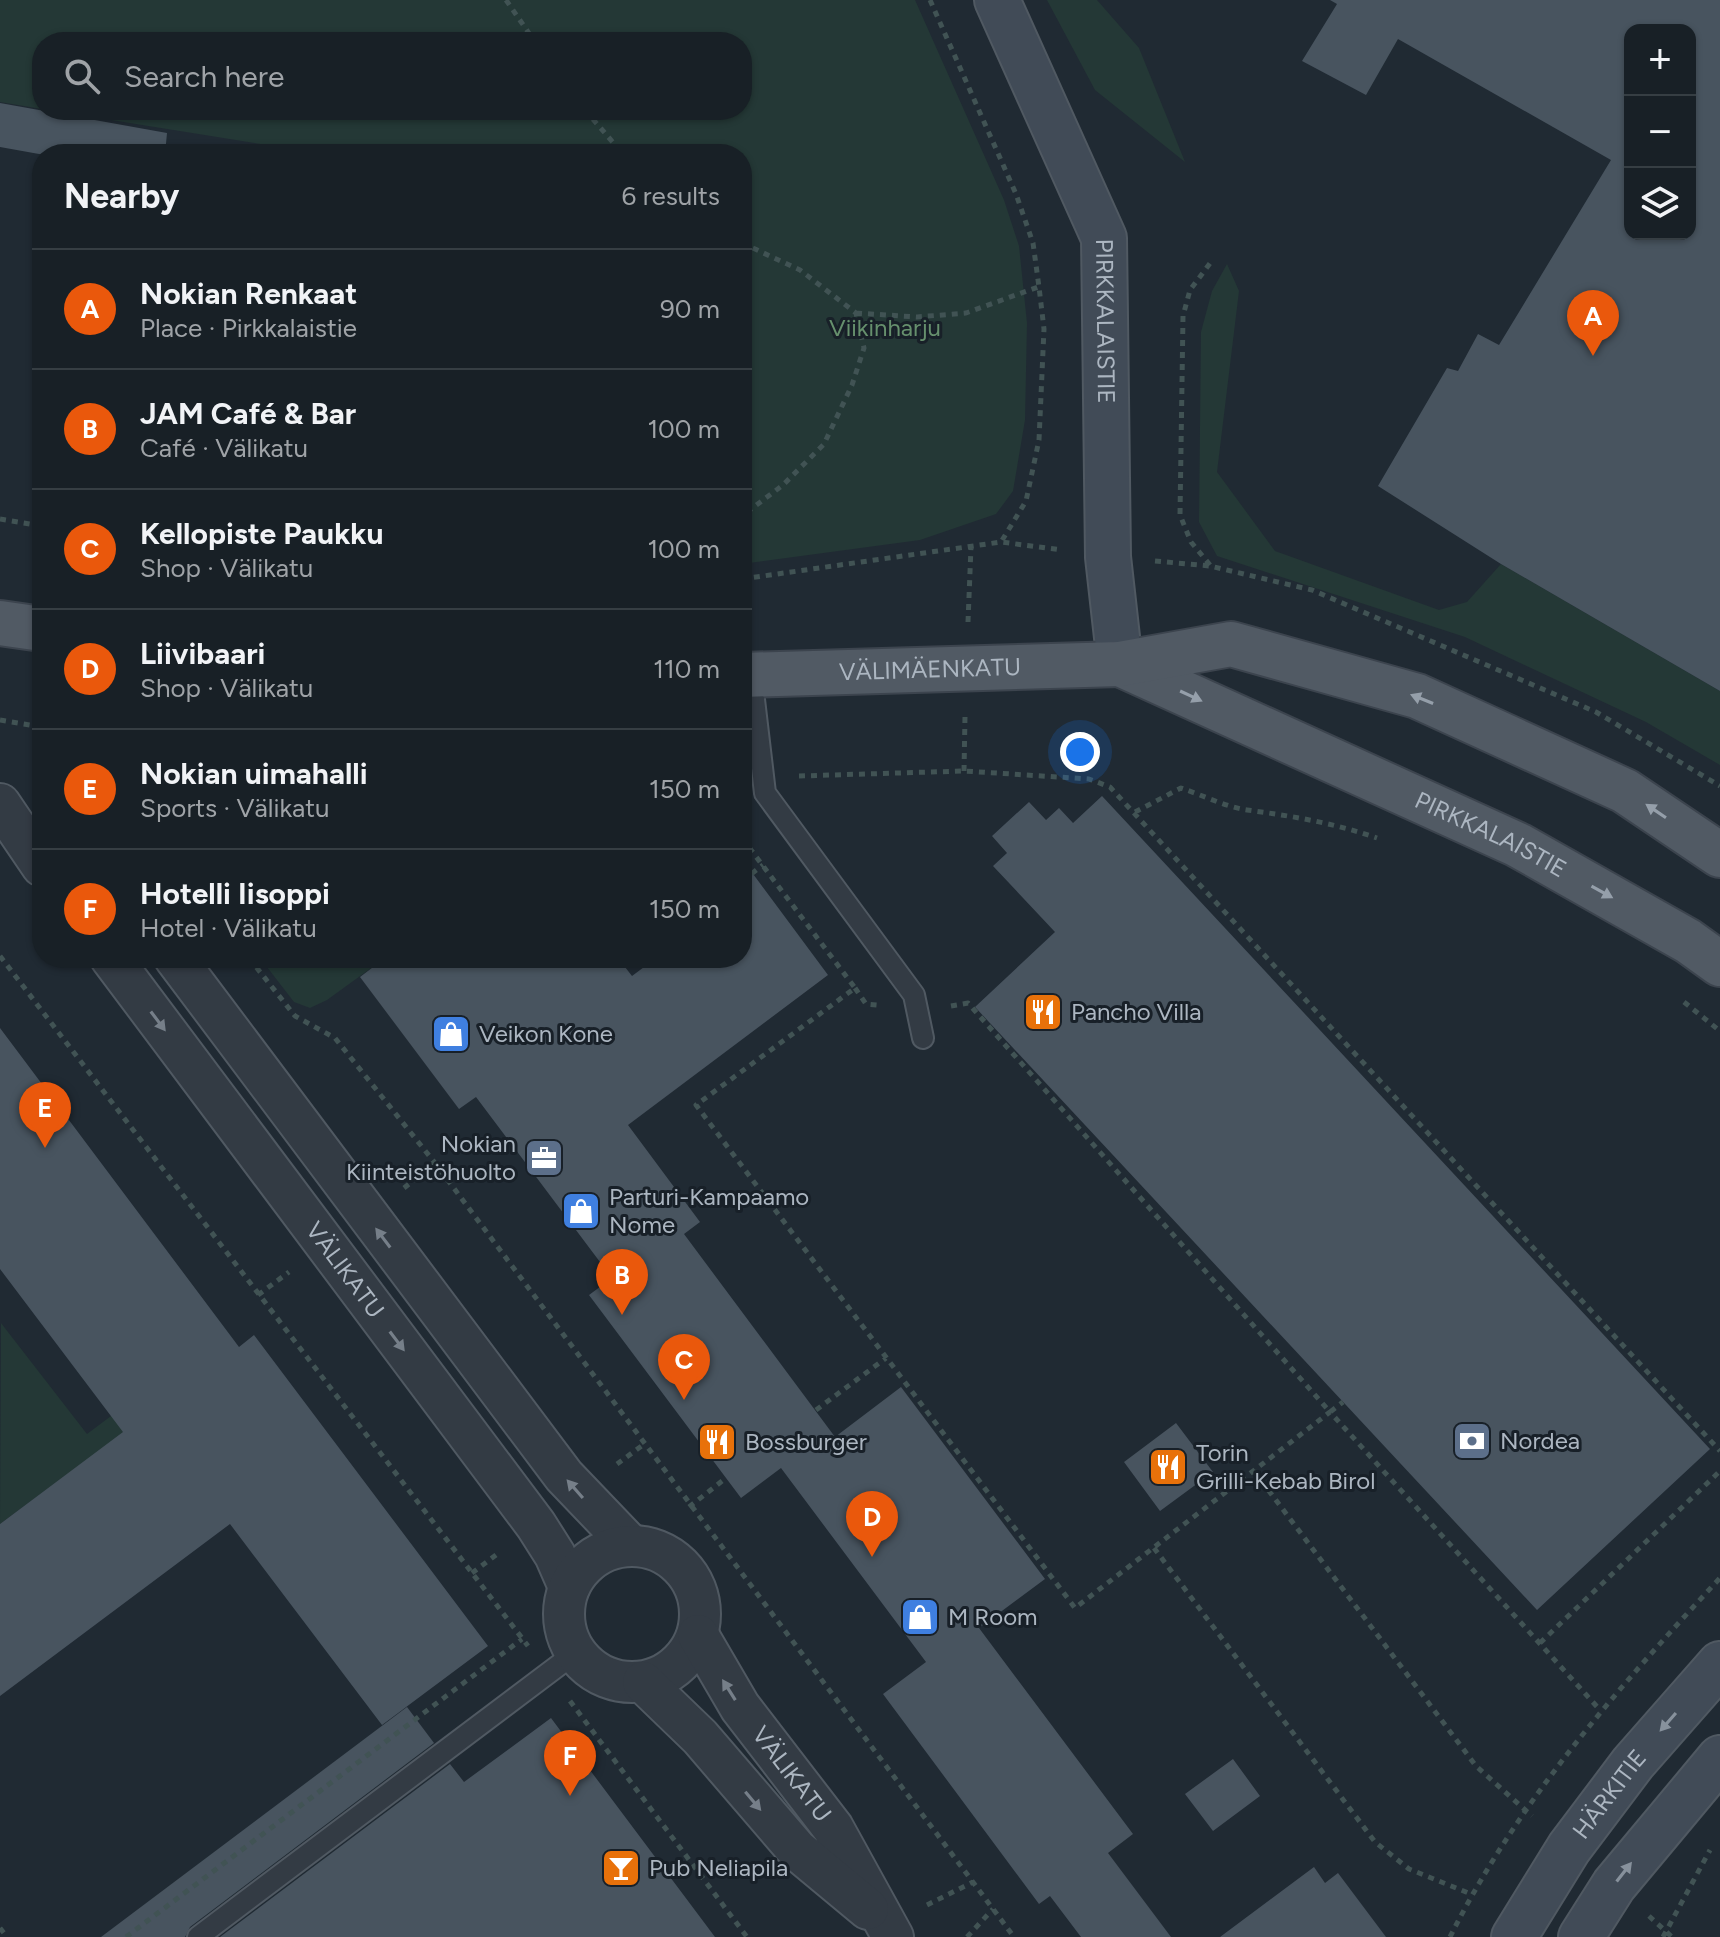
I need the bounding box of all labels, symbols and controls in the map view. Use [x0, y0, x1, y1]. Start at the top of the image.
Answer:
map controls [1624, 24, 1696, 240]
button: + [1624, 24, 1696, 96]
search box [32, 32, 752, 120]
icon: search [60, 54, 104, 98]
text: Search here [124, 58, 284, 95]
button: − [1624, 96, 1696, 168]
button: layers [1624, 168, 1696, 240]
text: Nearby [64, 176, 179, 217]
text: 6 results [622, 180, 720, 212]
street label: PIRKKALAISTIE [1090, 238, 1121, 404]
text: Nokian Renkaat [140, 275, 357, 312]
pin: A [1567, 290, 1619, 356]
text: A [81, 293, 99, 325]
text: 90 m [660, 293, 720, 325]
text: Place · Pirkkalaistie [140, 312, 357, 344]
park label: Viikinharju [829, 313, 941, 342]
text: JAM Café & Bar [140, 395, 356, 432]
text: B [82, 413, 98, 445]
text: 100 m [647, 413, 720, 445]
text: Café · Välikatu [140, 432, 308, 464]
text: Kellopiste Paukku [140, 515, 383, 552]
text: C [81, 533, 99, 565]
text: 100 m [647, 533, 720, 565]
text: Shop · Välikatu [140, 552, 313, 584]
text: Liivibaari [140, 635, 265, 672]
street label: VÄLIMÄENKATU [838, 652, 1021, 686]
text: D [81, 653, 99, 685]
text: 110 m [653, 653, 720, 685]
text: Shop · Välikatu [140, 672, 313, 704]
one-way arrow [1179, 689, 1202, 703]
one-way arrow [1410, 692, 1434, 705]
your location [1060, 732, 1100, 772]
text: Nokian uimahalli [140, 755, 368, 792]
text: E [82, 773, 98, 805]
text: 150 m [649, 773, 720, 805]
street label: PIRKKALAISTIE [1411, 785, 1572, 883]
text: Sports · Välikatu [140, 792, 330, 824]
one-way arrow [1645, 804, 1666, 819]
text: Hotelli Iisoppi [140, 875, 330, 912]
one-way arrow [1591, 885, 1613, 899]
text: F [83, 893, 97, 925]
text: 150 m [649, 893, 720, 925]
text: Hotel · Välikatu [140, 912, 317, 944]
restaurant icon: Pancho Villa [1022, 991, 1064, 1033]
place label: Pancho Villa [1071, 997, 1202, 1026]
one-way arrow [149, 1010, 165, 1031]
shop icon: Veikon Kone [430, 1013, 472, 1055]
place label: Veikon Kone [479, 1019, 613, 1048]
pin: E [19, 1082, 71, 1148]
place label: Nokian Kiinteistöhuolto [346, 1129, 516, 1186]
office icon: Nokian Kiinteistöhuolto [523, 1137, 565, 1179]
place label: Parturi-Kampaamo Nome [609, 1182, 809, 1239]
shop icon: Parturi-Kampaamo Nome [560, 1190, 602, 1232]
street label: VÄLIKATU [300, 1216, 391, 1324]
one-way arrow [375, 1227, 391, 1249]
pin: B [596, 1249, 648, 1315]
one-way arrow [389, 1331, 405, 1351]
pin: C [658, 1334, 710, 1400]
bank icon: Nordea [1451, 1420, 1493, 1462]
restaurant icon: Bossburger [696, 1421, 738, 1463]
place label: Nordea [1500, 1426, 1580, 1455]
place label: Bossburger [745, 1427, 867, 1456]
place label: Torin Grilli-Kebab Birol [1196, 1438, 1375, 1495]
restaurant icon: Torin Grilli-Kebab Birol [1147, 1446, 1189, 1488]
one-way arrow [567, 1479, 585, 1498]
pin: D [846, 1491, 898, 1557]
shop icon: M Room [899, 1596, 941, 1638]
place label: M Room [948, 1602, 1038, 1631]
one-way arrow [721, 1679, 736, 1700]
one-way arrow [1660, 1713, 1678, 1732]
street label: VÄLIKATU [746, 1720, 838, 1827]
pin: F [544, 1730, 596, 1796]
street label: HÄRKITIE [1566, 1743, 1652, 1844]
one-way arrow [744, 1790, 761, 1810]
bar icon: Pub Neliapila [600, 1847, 642, 1889]
place label: Pub Neliapila [649, 1853, 788, 1882]
one-way arrow [1616, 1862, 1632, 1882]

